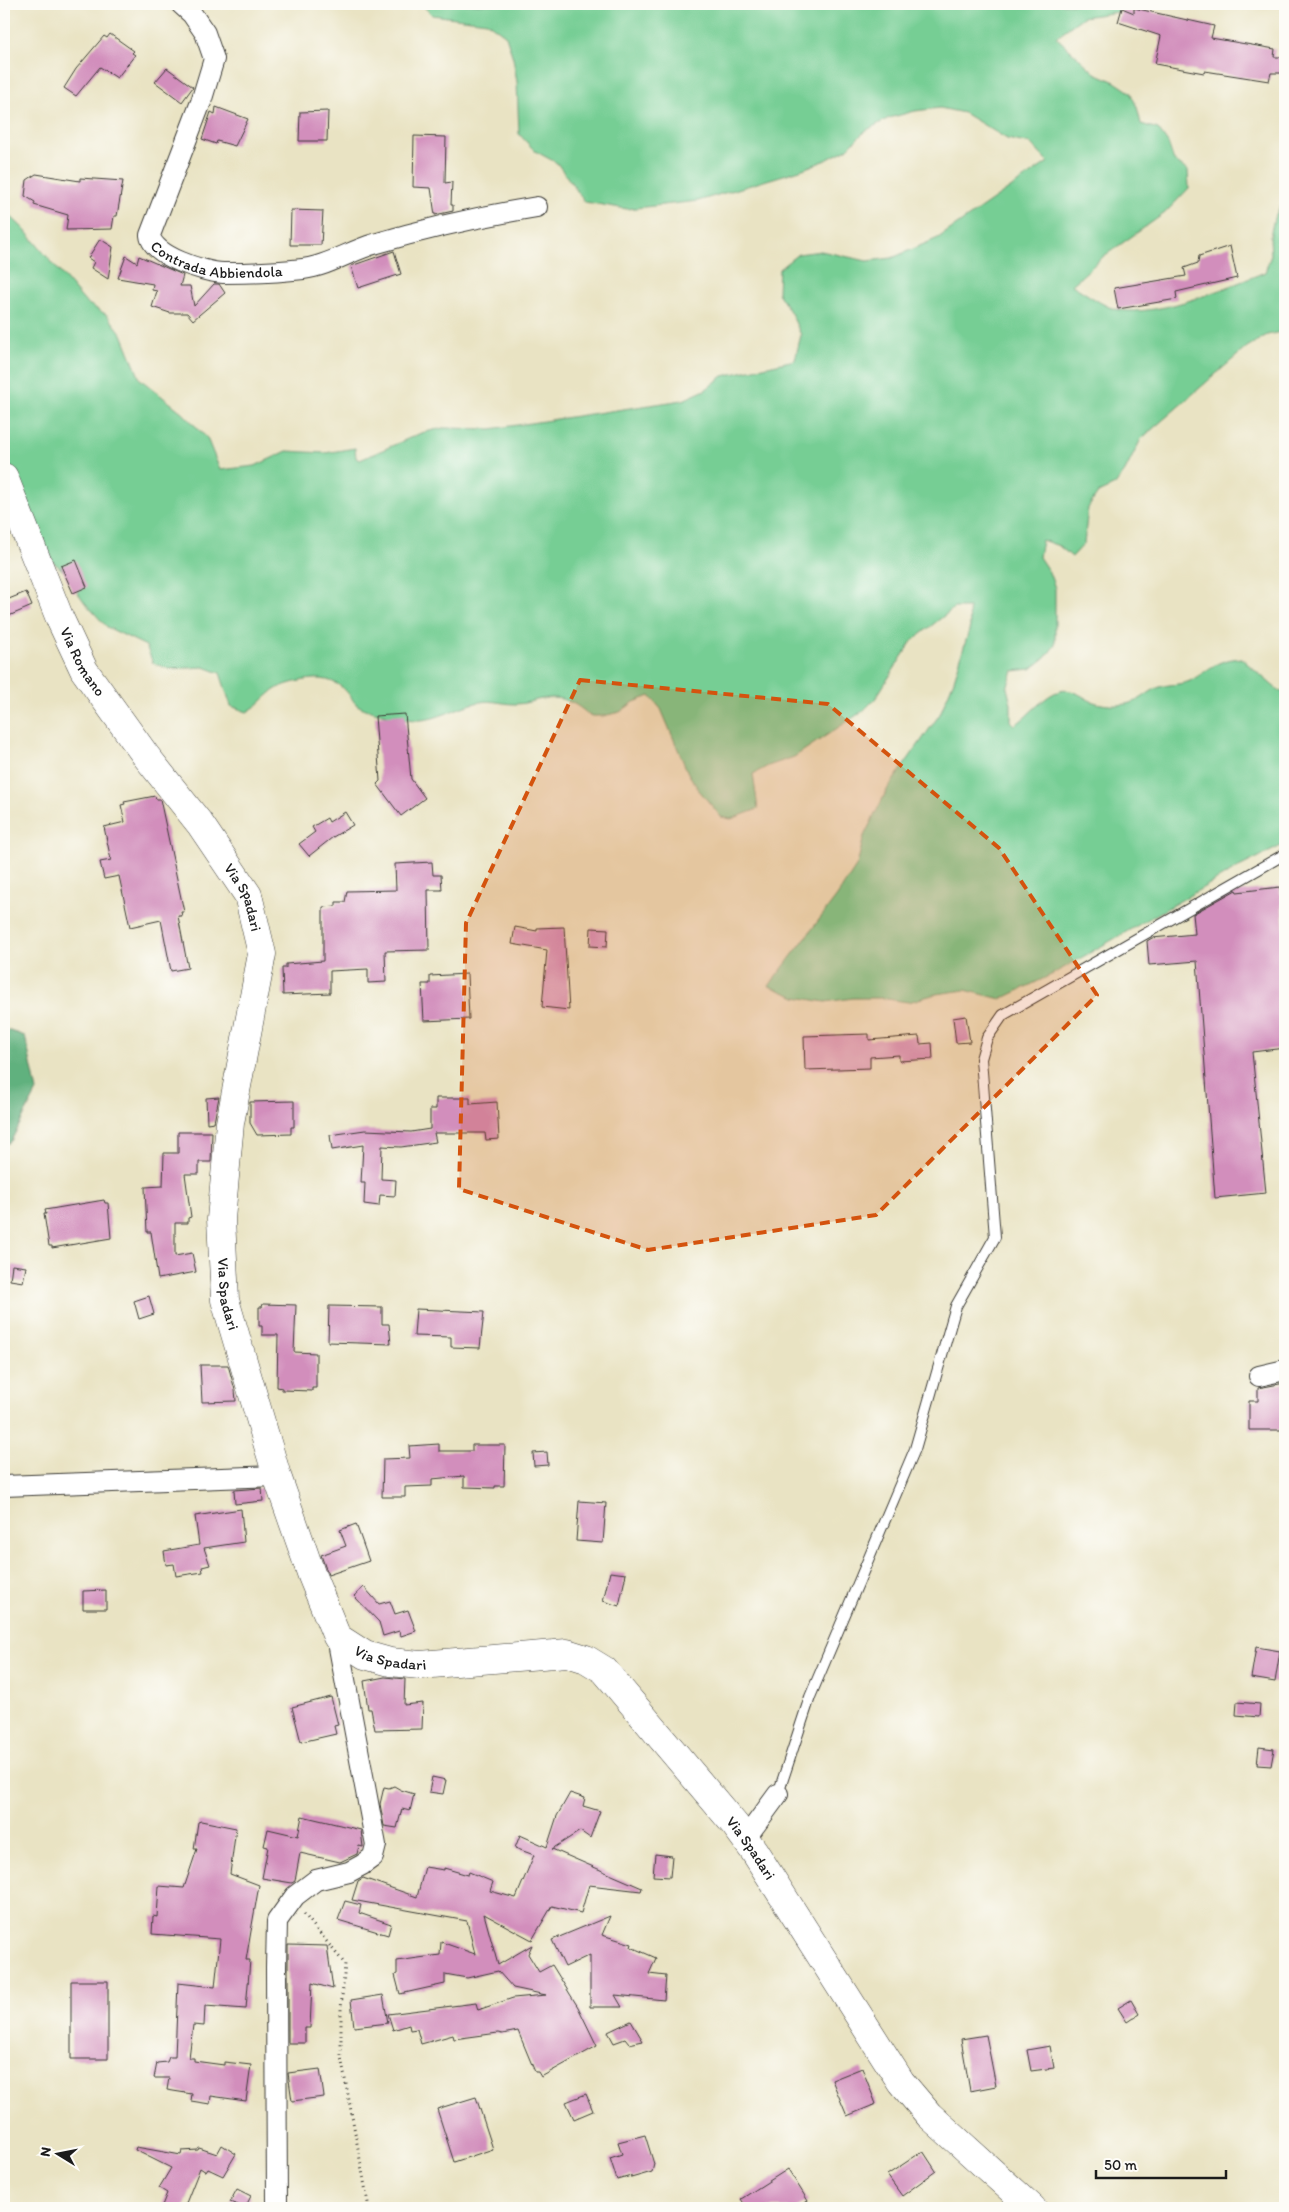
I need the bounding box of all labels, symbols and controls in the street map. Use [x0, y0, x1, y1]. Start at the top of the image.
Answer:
street label: Contrada Abbiendola [147, 237, 283, 282]
street label: Via Romano [56, 624, 109, 700]
street label: Via Spadari [220, 860, 265, 933]
street label: Via Spadari [214, 1257, 242, 1332]
street label: Via Spadari [351, 1641, 427, 1674]
street label: Via Spadari [723, 1813, 779, 1883]
north arrow [32, 2130, 82, 2180]
text: N [36, 2146, 55, 2158]
scale bar [1096, 2147, 1226, 2179]
text: 50 m [1104, 2156, 1137, 2174]

